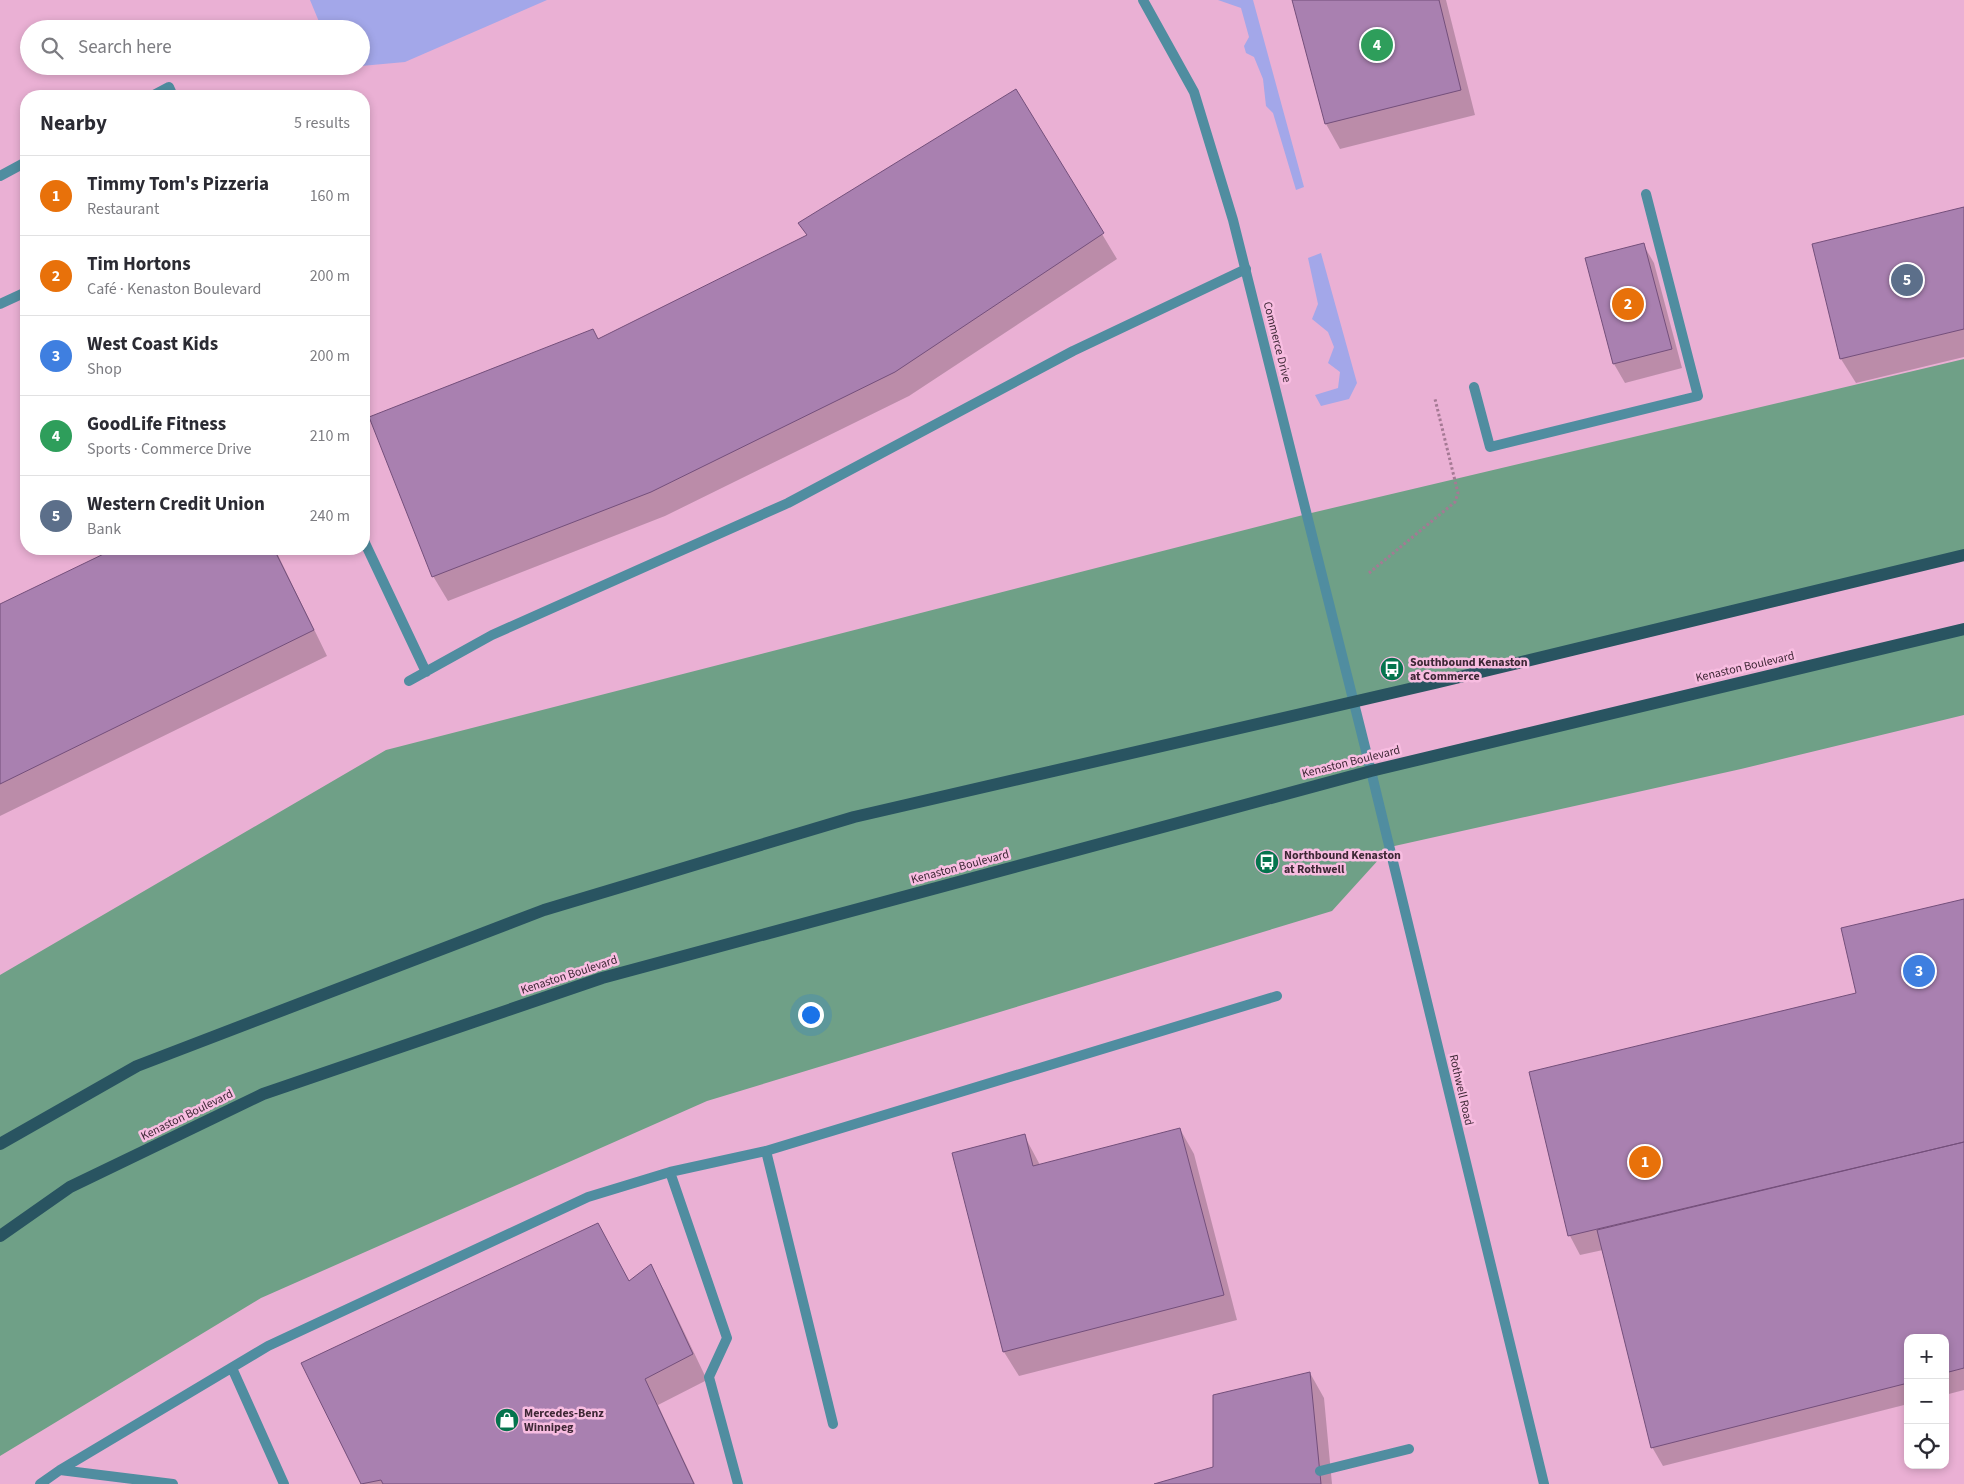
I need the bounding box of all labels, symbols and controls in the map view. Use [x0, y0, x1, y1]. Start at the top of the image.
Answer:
search box [20, 20, 370, 75]
pin: 4 [1361, 26, 1393, 64]
icon: search [38, 34, 66, 62]
text: Search here [78, 34, 172, 61]
text: Nearby [40, 108, 107, 138]
text: 5 results [294, 112, 350, 134]
text: Timmy Tom's Pizzeria [87, 171, 269, 198]
text: 1 [52, 185, 60, 207]
text: 160 m [310, 185, 350, 207]
text: Restaurant [87, 198, 160, 220]
text: Tim Hortons [87, 251, 191, 278]
pin: 5 [1891, 261, 1923, 299]
text: 2 [52, 265, 60, 287]
text: 200 m [310, 265, 350, 287]
text: Café · Kenaston Boulevard [87, 278, 262, 300]
pin: 2 [1612, 285, 1644, 323]
street label: Commerce Drive [1259, 300, 1295, 384]
text: West Coast Kids [87, 331, 218, 358]
text: 3 [52, 345, 60, 367]
text: 200 m [310, 345, 350, 367]
text: Shop [87, 358, 122, 380]
text: GoodLife Fitness [87, 411, 226, 438]
text: 4 [52, 425, 60, 447]
text: 210 m [310, 425, 350, 447]
text: Sports · Commerce Drive [87, 438, 251, 460]
text: Western Credit Union [87, 491, 265, 518]
text: 5 [52, 505, 60, 527]
text: 240 m [310, 505, 350, 527]
text: Bank [87, 518, 121, 540]
street label: Kenaston Boulevard [1694, 647, 1796, 687]
place label: Southbound Kenaston at Commerce [1410, 654, 1528, 685]
bus stop icon: Southbound Kenaston at Commerce [1379, 656, 1405, 682]
street label: Kenaston Boulevard [1300, 742, 1402, 782]
street label: Kenaston Boulevard [909, 846, 1011, 888]
place label: Northbound Kenaston at Rothwell [1284, 847, 1401, 878]
bus stop icon: Northbound Kenaston at Rothwell [1254, 849, 1280, 875]
street label: Kenaston Boulevard [518, 951, 620, 999]
pin: 3 [1903, 952, 1935, 990]
your location [798, 1002, 824, 1028]
street label: Rothwell Road [1445, 1053, 1477, 1127]
street label: Kenaston Boulevard [138, 1085, 236, 1145]
pin: 1 [1629, 1143, 1661, 1181]
map controls [1904, 1334, 1949, 1469]
button: + [1904, 1334, 1949, 1379]
button: − [1904, 1379, 1949, 1424]
place label: Mercedes-Benz Winnipeg [524, 1405, 604, 1436]
shop icon: Mercedes-Benz Winnipeg [494, 1407, 520, 1433]
button: locate [1904, 1424, 1949, 1469]

